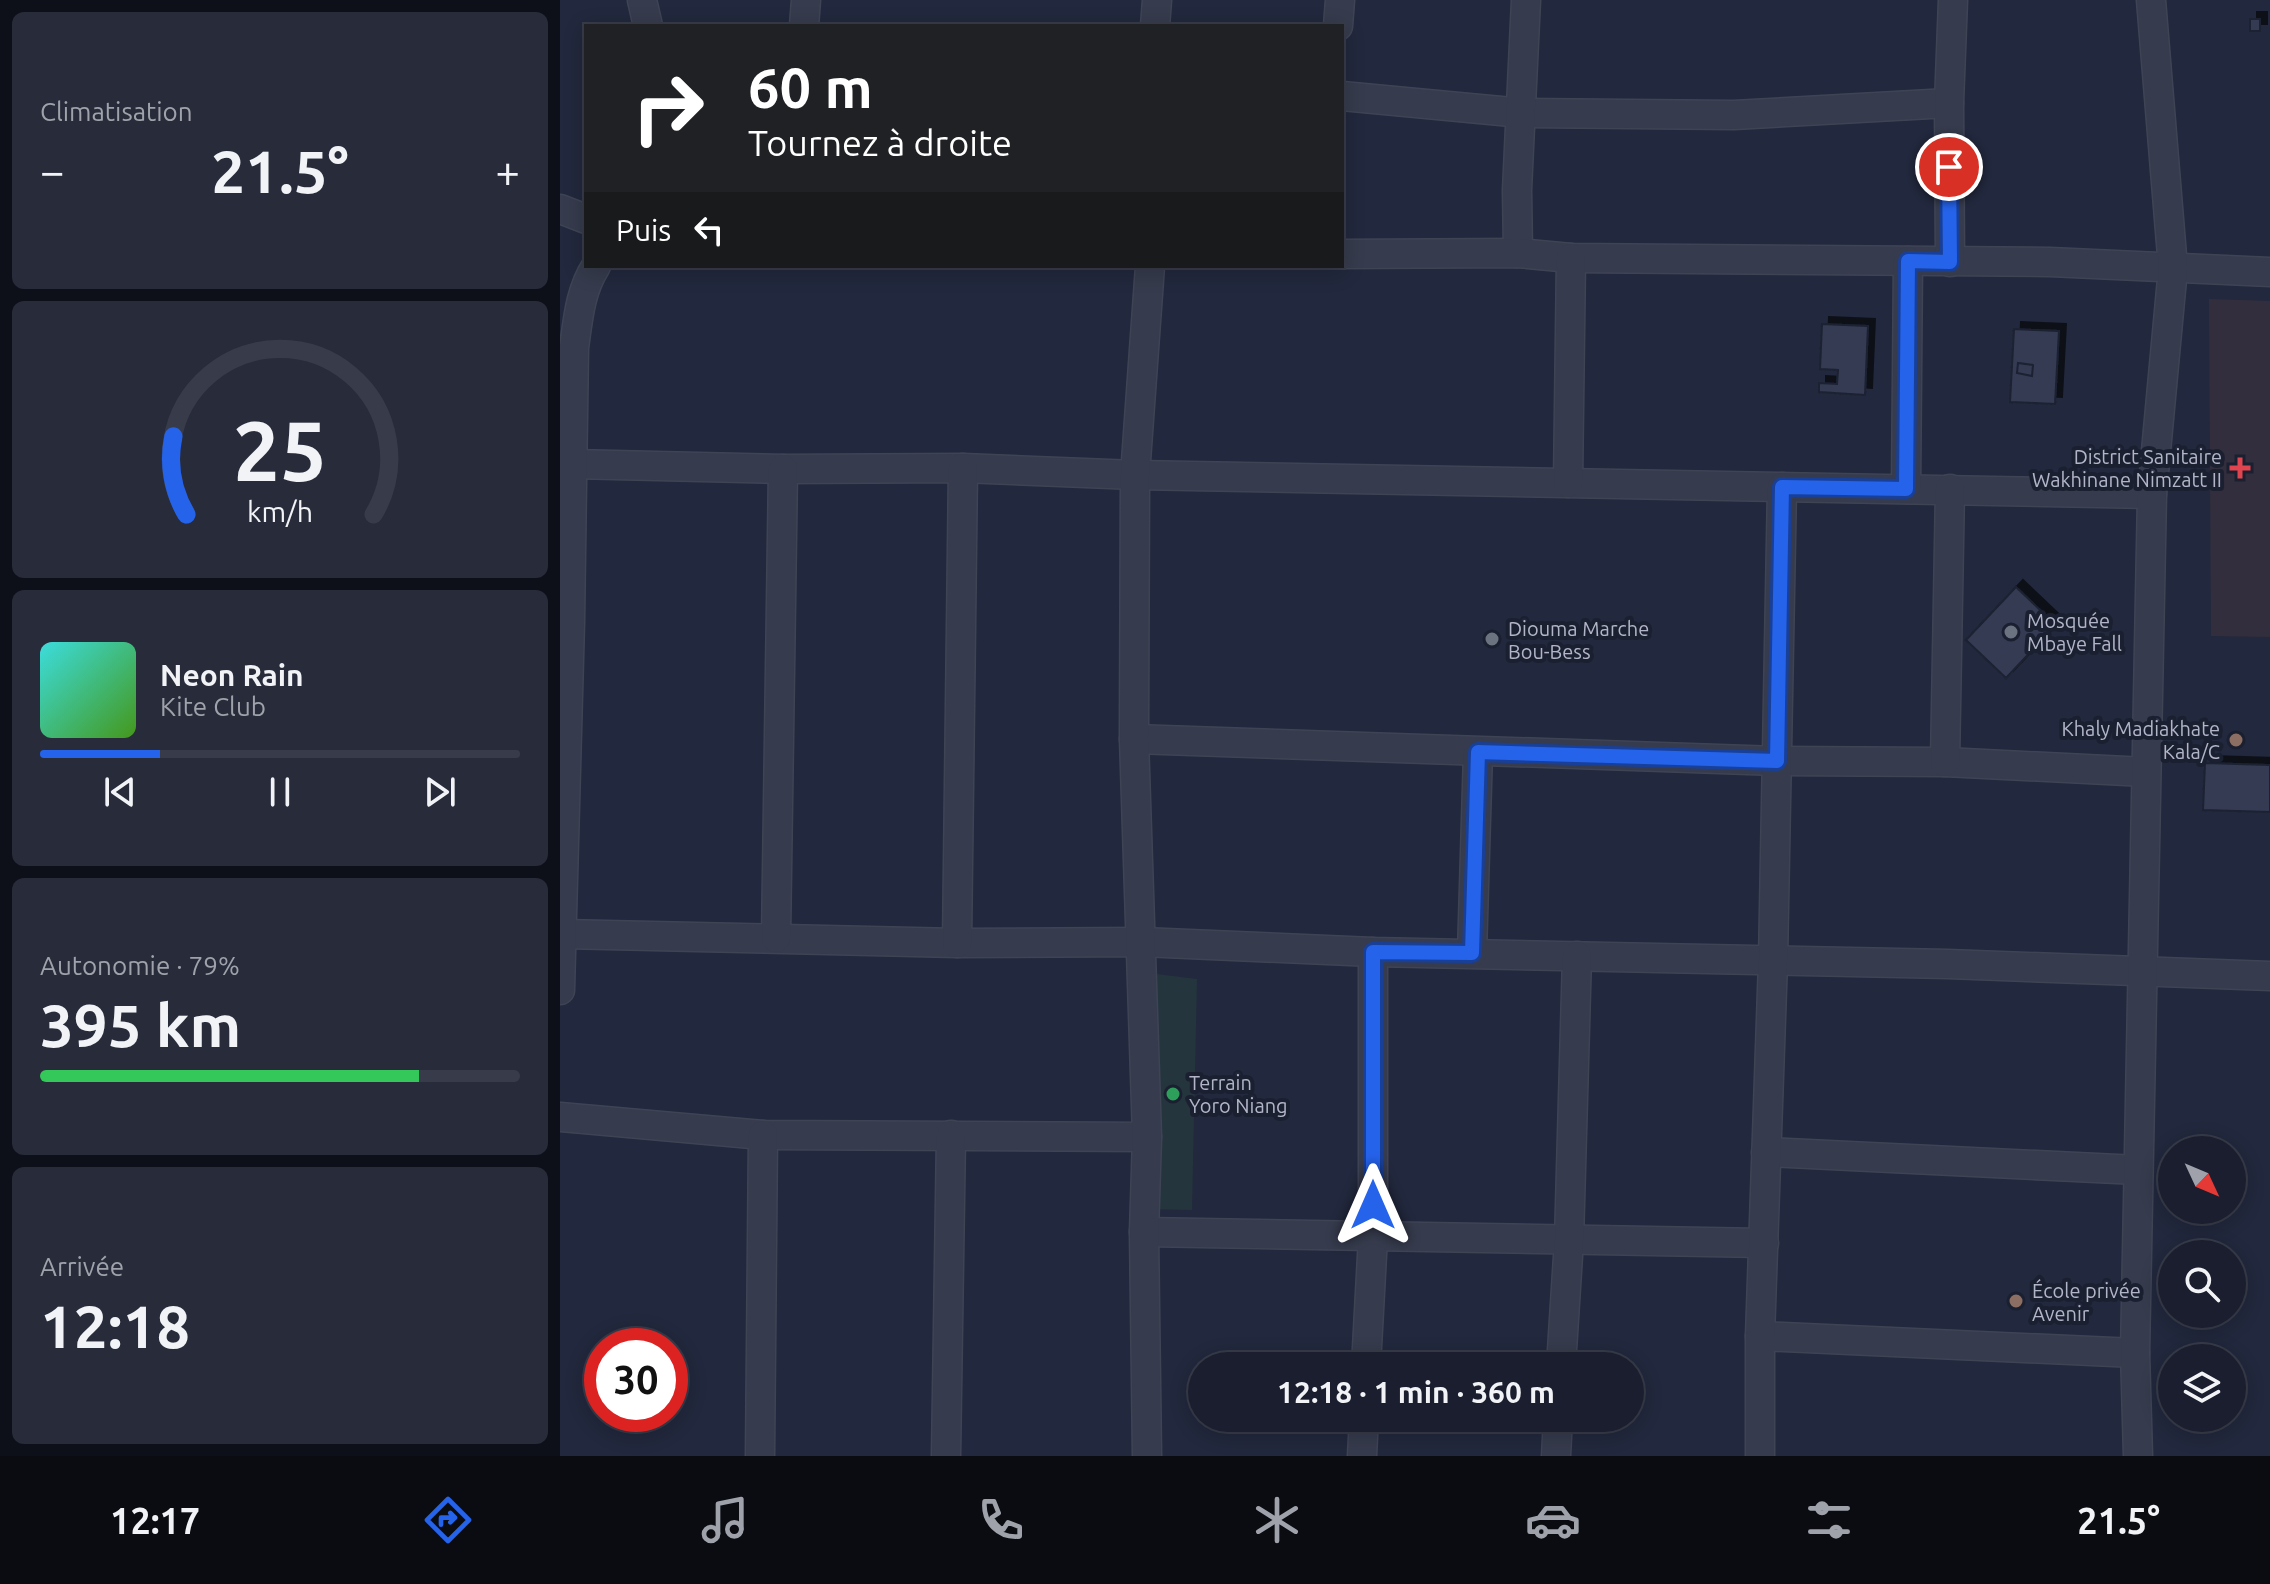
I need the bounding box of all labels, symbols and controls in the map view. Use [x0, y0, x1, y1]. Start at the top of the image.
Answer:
icon: right [616, 56, 720, 160]
text: 60 m [748, 56, 873, 119]
text: Climatisation [40, 97, 193, 126]
text: Tournez à droite [748, 122, 1012, 163]
pin [1915, 133, 1983, 201]
text: 21.5° [211, 137, 349, 204]
icon: arrive [1927, 145, 1971, 189]
text: − [40, 146, 65, 195]
text: + [495, 146, 520, 195]
icon: left [687, 208, 731, 252]
text: Puis [616, 213, 671, 247]
text: 25 [233, 403, 327, 497]
place label: District Sanitaire Wakhinane Nimzatt II [2032, 445, 2222, 491]
marker: District Sanitaire Wakhinane Nimzatt II [2229, 457, 2251, 479]
text: km/h [247, 495, 313, 527]
place label: Mosquée Mbaye Fall [2027, 609, 2122, 655]
place label: Diouma Marche Bou-Bess [1508, 617, 1649, 663]
marker: Mosquée Mbaye Fall [2002, 623, 2020, 641]
marker: Diouma Marche Bou-Bess [1483, 630, 1501, 648]
text: Neon Rain [160, 658, 304, 692]
text: Kite Club [160, 692, 266, 721]
place label: Khaly Madiakhate Kala/C [2062, 717, 2220, 763]
marker: Khaly Madiakhate Kala/C [2227, 731, 2245, 749]
icon: previous [98, 770, 142, 814]
icon: pause [258, 770, 302, 814]
icon: next [418, 770, 462, 814]
text: Autonomie · 79% [40, 951, 240, 980]
text: 395 km [40, 991, 241, 1058]
place label: Terrain Yoro Niang [1189, 1071, 1288, 1117]
marker: Terrain Yoro Niang [1164, 1085, 1182, 1103]
north arrow [2158, 1136, 2246, 1224]
map controls [2158, 1136, 2246, 1432]
position arrow [1331, 1163, 1415, 1247]
button: search [2158, 1240, 2246, 1328]
text: Arrivée [40, 1252, 124, 1281]
place label: École privée Avenir [2032, 1279, 2141, 1325]
text: 12:18 [40, 1292, 190, 1359]
marker: École privée Avenir [2007, 1292, 2025, 1310]
speed limit sign: 30 [584, 1328, 688, 1432]
button: layers [2158, 1344, 2246, 1432]
text: 12:18 · 1 min · 360 m [1277, 1375, 1555, 1409]
icon: directions [420, 1492, 476, 1548]
icon: music [697, 1492, 753, 1548]
icon: phone [973, 1492, 1029, 1548]
icon: climate [1249, 1492, 1305, 1548]
icon: car [1525, 1492, 1581, 1548]
icon: filters [1801, 1492, 1857, 1548]
text: 12:17 [110, 1500, 200, 1541]
text: 21.5° [2077, 1500, 2160, 1541]

